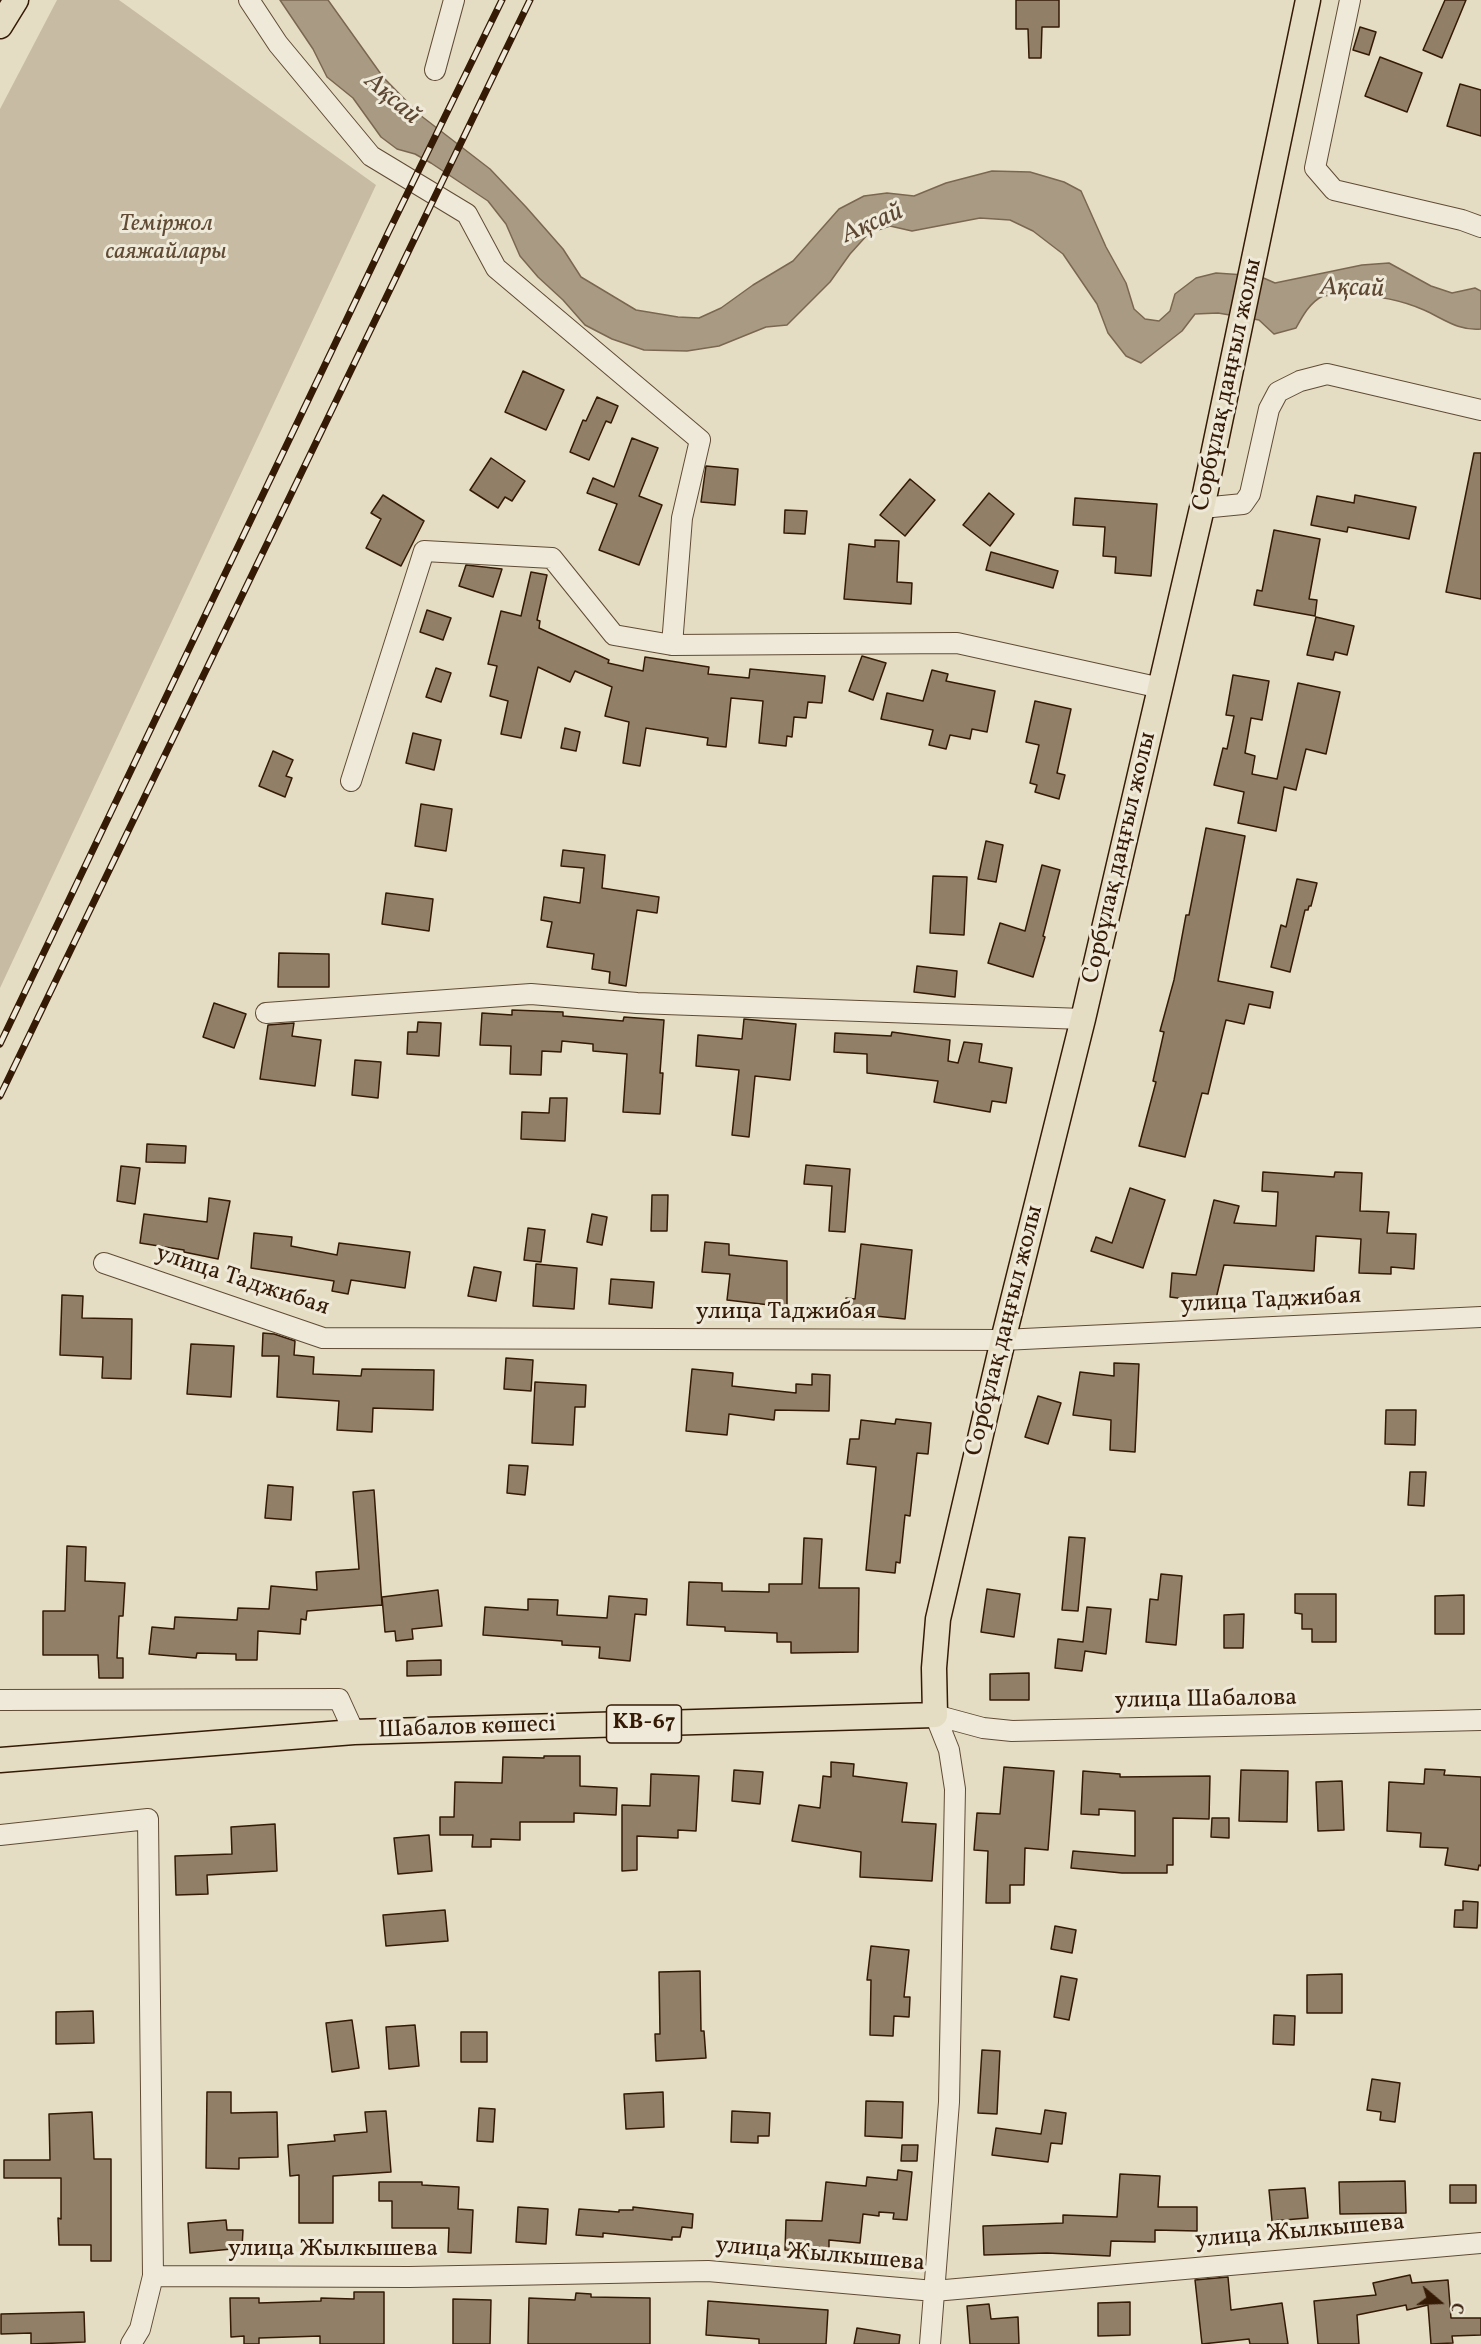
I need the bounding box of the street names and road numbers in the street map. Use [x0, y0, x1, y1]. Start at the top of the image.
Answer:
street label: Сорбұлақ даңғыл жолы [1188, 256, 1270, 514]
street label: Сорбұлақ даңғыл жолы [1078, 729, 1164, 987]
street label: Сорбұлақ даңғыл жолы [961, 1203, 1051, 1459]
street label: улица Таджибая [152, 1240, 332, 1324]
street label: улица Таджибая [1180, 1283, 1362, 1321]
street label: улица Таджибая [696, 1300, 876, 1328]
street label: улица Шабалова [1115, 1685, 1297, 1717]
road number: KB-67 [606, 1705, 682, 1743]
street label: Шабалов көшесі [377, 1712, 557, 1746]
street label: улица Жылкышева [1194, 2209, 1406, 2257]
street label: улица Жылкышева [714, 2232, 926, 2280]
street label: улица Жылкышева [228, 2237, 438, 2265]

